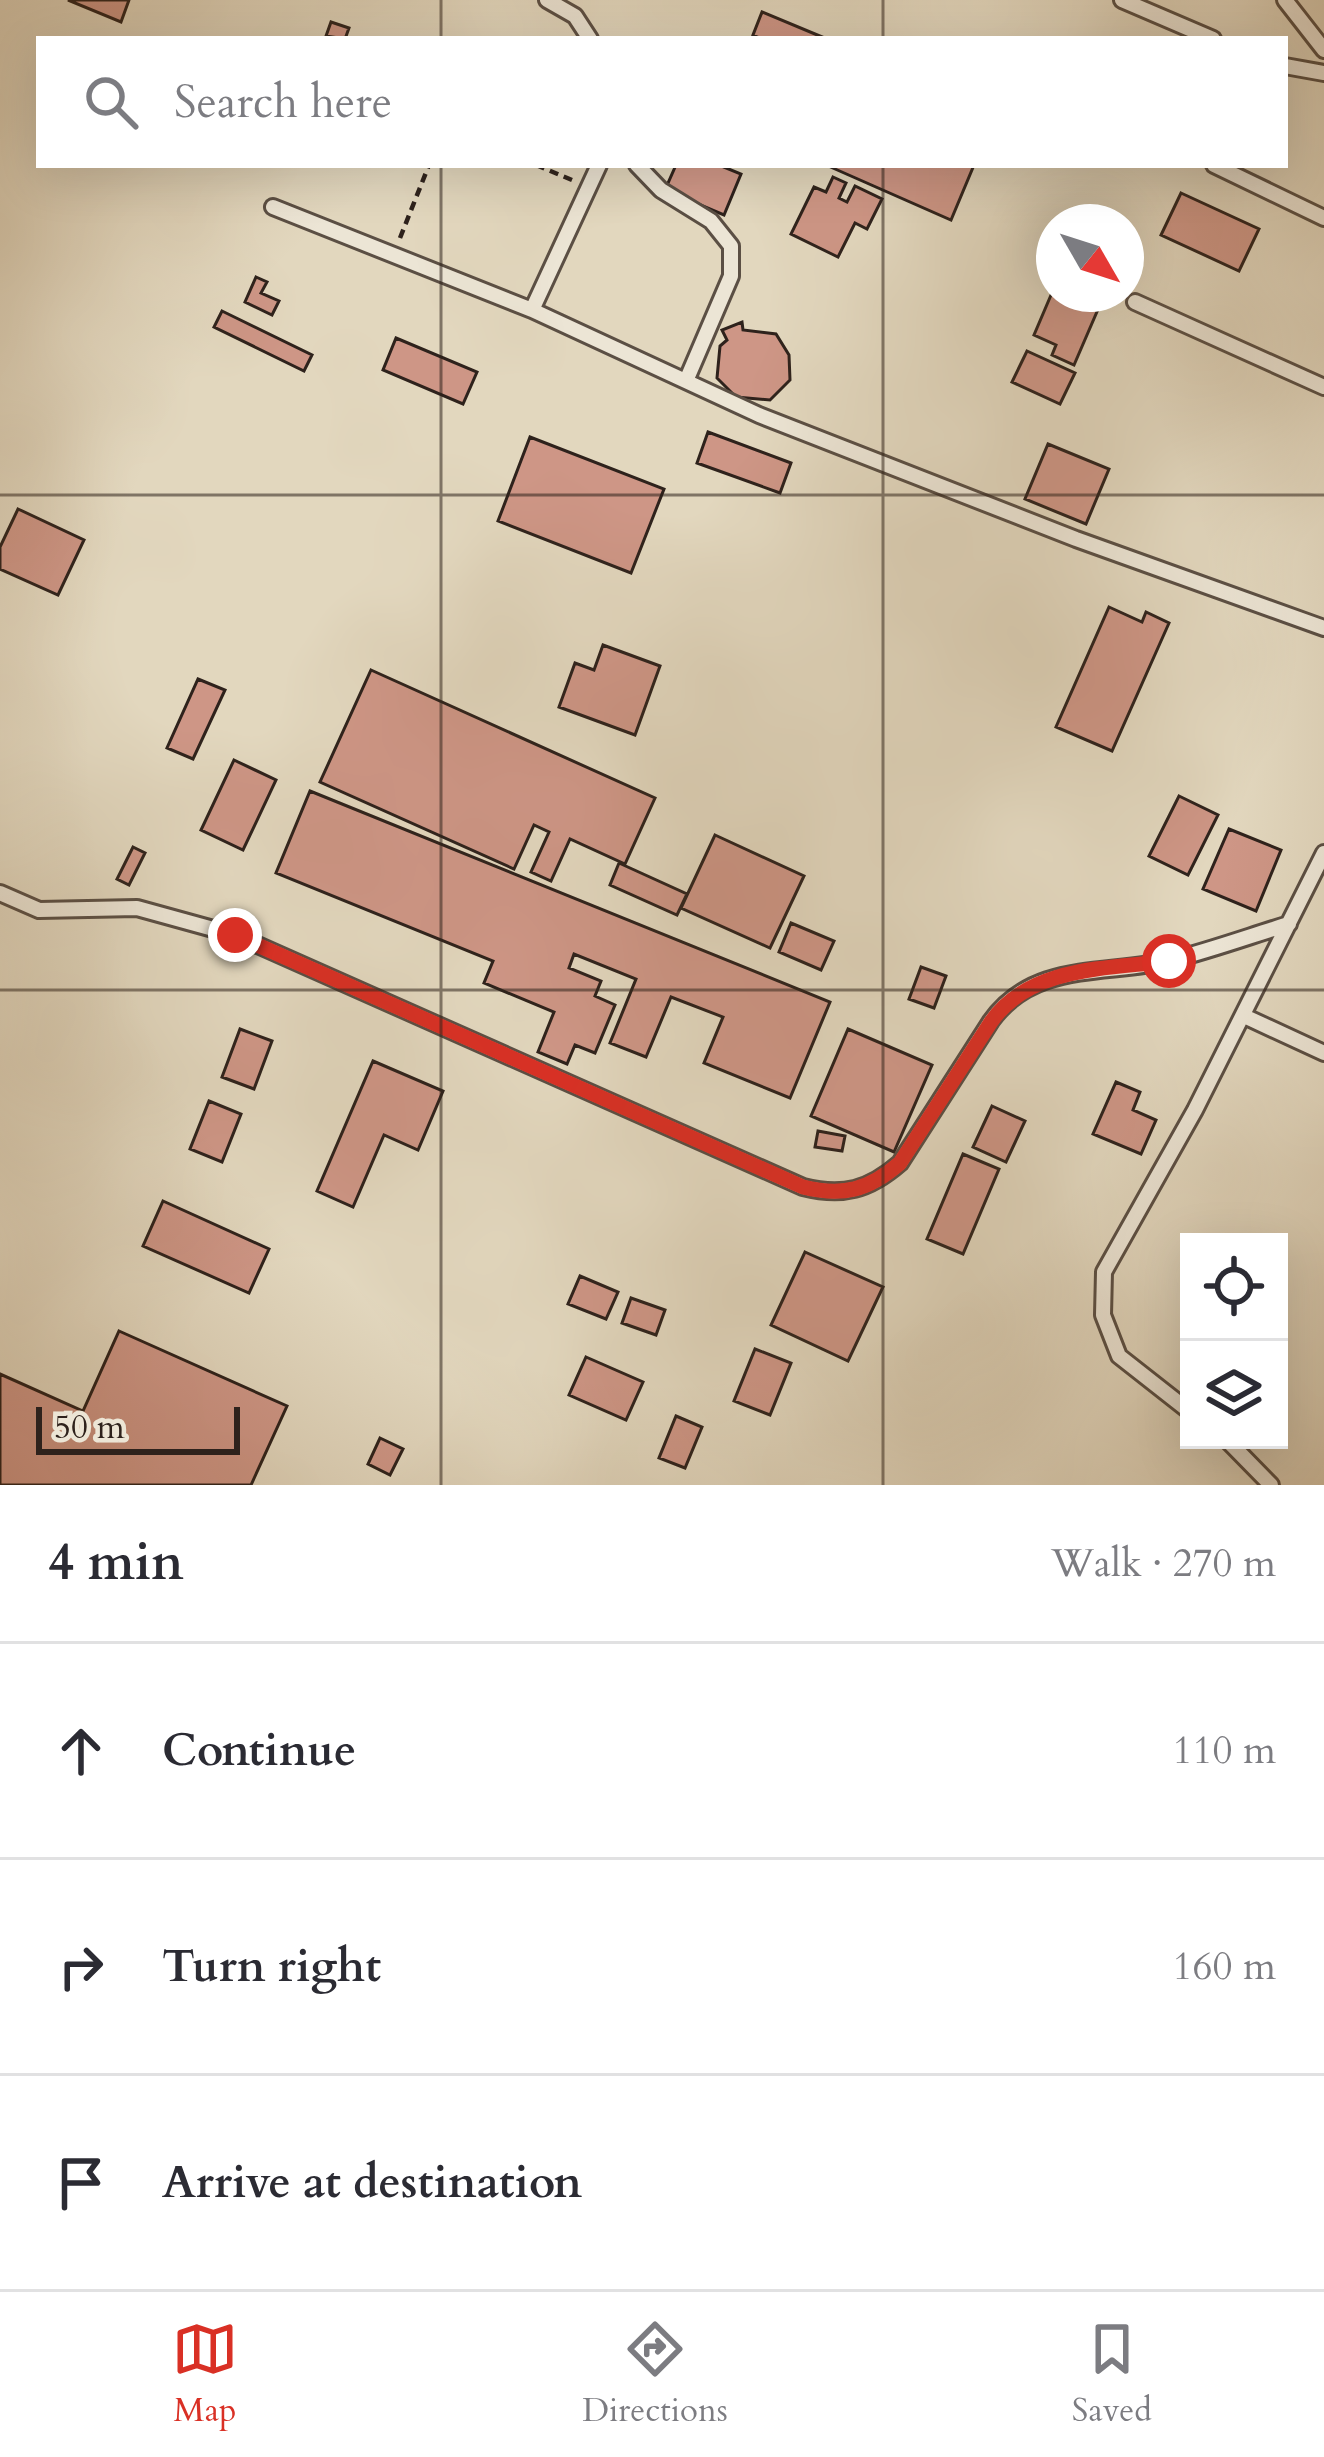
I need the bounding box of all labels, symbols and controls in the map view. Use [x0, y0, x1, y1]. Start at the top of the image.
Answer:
search box [36, 36, 1288, 168]
icon: search [78, 69, 144, 135]
text: Search here [174, 72, 392, 133]
north arrow [1036, 204, 1144, 312]
route end [208, 908, 262, 962]
route start [1142, 934, 1196, 988]
map controls [1180, 1233, 1288, 1449]
button: locate [1180, 1233, 1288, 1341]
button: layers [1180, 1341, 1288, 1449]
scale bar [36, 1401, 240, 1454]
text: 50 m [54, 1405, 125, 1450]
text: 4 min [48, 1528, 184, 1598]
text: Walk · 270 m [1051, 1537, 1276, 1590]
icon: ahead [48, 1718, 114, 1784]
text: Continue [162, 1720, 356, 1781]
text: 110 m [1173, 1724, 1276, 1777]
icon: right [48, 1934, 114, 2000]
text: Turn right [162, 1936, 381, 1997]
text: 160 m [1173, 1940, 1276, 1993]
icon: arrive [48, 2150, 114, 2216]
text: Arrive at destination [162, 2152, 582, 2213]
tab: Map [172, 2316, 238, 2433]
tab: Directions [582, 2316, 728, 2433]
tab: Saved [1072, 2316, 1152, 2433]

